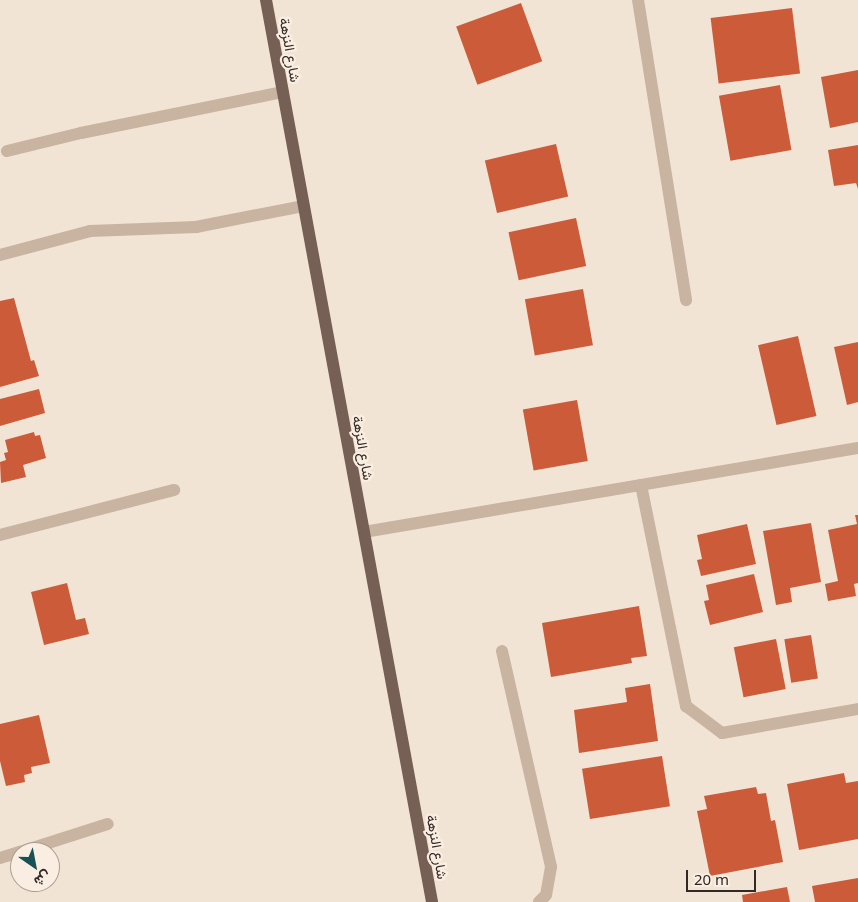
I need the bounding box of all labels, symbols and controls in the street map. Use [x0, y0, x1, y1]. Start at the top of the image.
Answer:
street label: شارع النزهة [276, 16, 304, 84]
street label: شارع النزهة [349, 414, 377, 482]
street label: شارع النزهة [423, 813, 451, 881]
north arrow [10, 842, 60, 892]
scale bar [688, 860, 758, 892]
text: ش [31, 867, 55, 892]
text: 20 m [694, 869, 729, 889]

